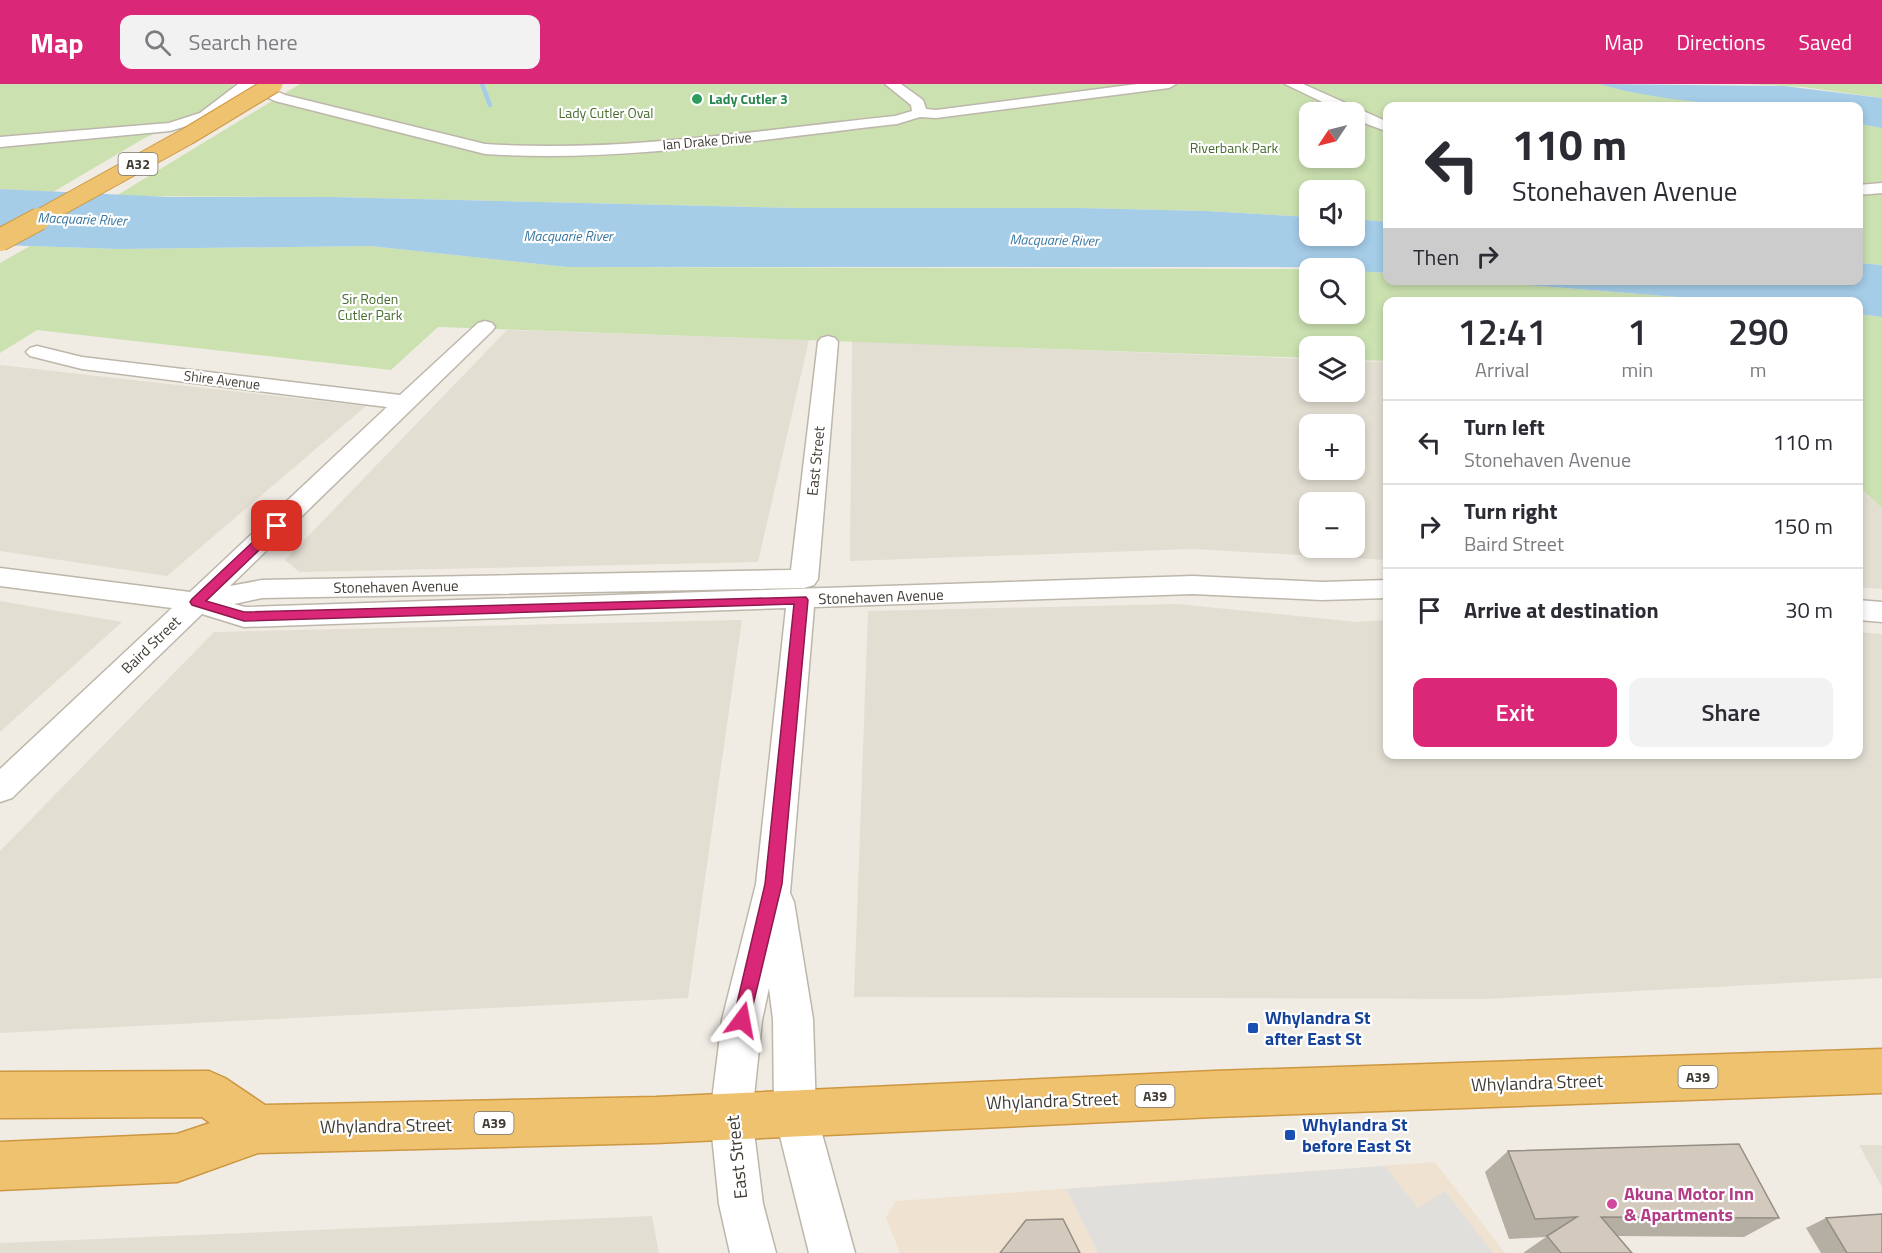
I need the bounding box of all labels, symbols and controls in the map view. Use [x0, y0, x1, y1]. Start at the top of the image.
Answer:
search box [120, 15, 540, 69]
text: Map [30, 21, 84, 64]
text: Search here [189, 25, 298, 59]
icon: search [141, 26, 174, 59]
text: Map [1604, 26, 1644, 58]
text: Directions [1677, 26, 1766, 58]
text: Saved [1799, 26, 1852, 58]
place label: Lady Cutler 3 [709, 88, 788, 109]
marker: Lady Cutler 3 [690, 92, 704, 106]
park label: Lady Cutler Oval [558, 102, 654, 123]
north arrow [1299, 102, 1365, 168]
map controls [1299, 102, 1365, 558]
text: 110 m [1512, 112, 1627, 176]
street label: Ian Drake Drive [662, 126, 752, 155]
icon: left [1413, 126, 1491, 204]
park label: Riverbank Park [1190, 137, 1279, 158]
road number: A32 [118, 153, 158, 175]
text: Stonehaven Avenue [1512, 170, 1737, 211]
button: sound [1299, 180, 1365, 246]
water label: Macquarie River [37, 206, 128, 231]
water label: Macquarie River [523, 225, 614, 246]
water label: Macquarie River [1009, 228, 1100, 251]
text: Then [1413, 240, 1459, 274]
icon: right [1471, 240, 1504, 273]
button: search [1299, 258, 1365, 324]
park label: Sir Roden Cutler Park [338, 288, 403, 325]
text: 12:41 [1458, 304, 1547, 359]
text: 1 [1627, 304, 1647, 359]
text: 290 [1728, 304, 1788, 359]
button: layers [1299, 336, 1365, 402]
text: Arrival [1475, 354, 1529, 385]
text: min [1621, 354, 1653, 385]
text: m [1750, 354, 1766, 385]
street label: Shire Avenue [183, 364, 261, 395]
text: Turn left [1464, 410, 1545, 444]
button: + [1299, 414, 1365, 480]
street label: East Street [800, 424, 831, 497]
text: 110 m [1773, 425, 1833, 459]
icon: left [1413, 426, 1446, 459]
text: Stonehaven Avenue [1464, 444, 1631, 475]
button: − [1299, 492, 1365, 558]
text: Turn right [1464, 494, 1558, 528]
pin [251, 500, 302, 551]
icon: arrive [260, 509, 293, 542]
text: 150 m [1773, 509, 1833, 543]
icon: right [1413, 510, 1446, 543]
text: Baird Street [1464, 528, 1564, 559]
street label: Stonehaven Avenue [333, 574, 459, 599]
street label: Stonehaven Avenue [818, 583, 944, 610]
text: Arrive at destination [1464, 593, 1659, 627]
text: 30 m [1785, 593, 1833, 627]
icon: arrive [1413, 594, 1446, 627]
street label: Baird Street [116, 610, 186, 679]
button: Exit [1413, 678, 1617, 747]
button: Share [1629, 678, 1833, 747]
position arrow [710, 988, 774, 1052]
place label: Whylandra St after East St [1265, 1004, 1371, 1052]
marker: Whylandra St after East St [1246, 1021, 1260, 1035]
road number: A39 [1678, 1066, 1718, 1088]
street label: Whylandra Street [1470, 1067, 1604, 1098]
street label: Whylandra Street [985, 1085, 1119, 1116]
road number: A39 [1136, 1085, 1174, 1107]
street label: Whylandra Street [320, 1111, 453, 1140]
place label: Whylandra St before East St [1302, 1111, 1412, 1159]
road number: A39 [474, 1112, 514, 1134]
street label: East Street [719, 1113, 754, 1200]
marker: Whylandra St before East St [1283, 1128, 1297, 1142]
place label: Akuna Motor Inn & Apartments [1624, 1180, 1754, 1228]
marker: Akuna Motor Inn & Apartments [1605, 1197, 1619, 1211]

